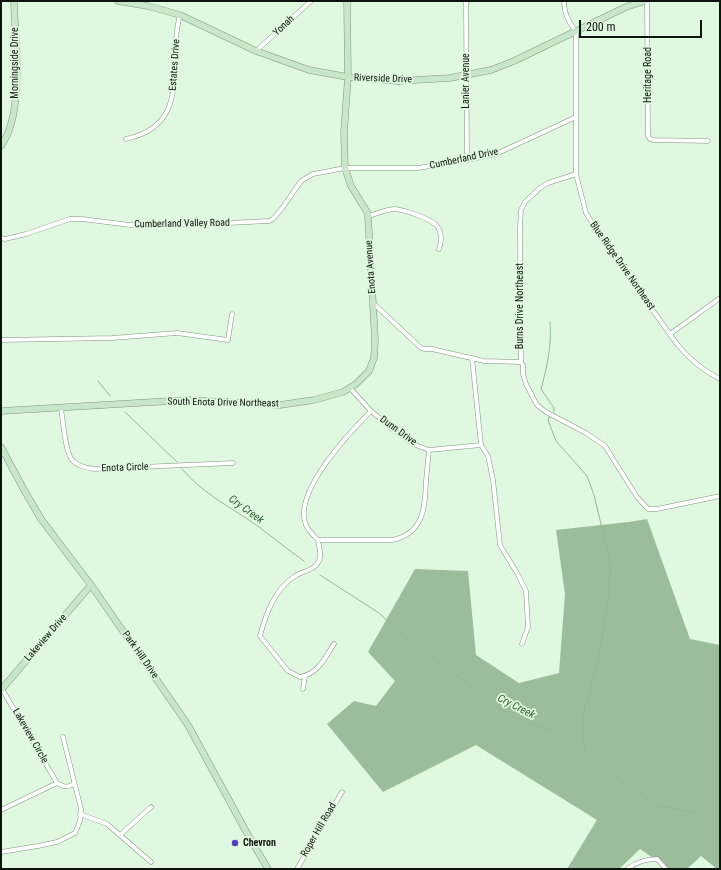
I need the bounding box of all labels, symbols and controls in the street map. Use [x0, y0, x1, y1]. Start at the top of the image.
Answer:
scale bar [581, 12, 704, 38]
street label: Yonah [271, 13, 297, 39]
text: 200 m [586, 20, 616, 34]
street label: Morningside Drive [9, 27, 21, 99]
street label: Estates Drive [167, 39, 183, 91]
street label: Heritage Road [642, 47, 654, 103]
street label: Lanier Avenue [460, 53, 472, 109]
street label: Riverside Drive [354, 72, 412, 86]
street label: Cumberland Drive [429, 146, 499, 172]
street label: Cumberland Valley Road [134, 217, 230, 231]
street label: Blue Ridge Drive Northeast [587, 219, 657, 313]
street label: Enota Avenue [363, 240, 379, 294]
street label: Burns Drive Northeast [514, 263, 526, 349]
street label: South Enota Drive Northeast [167, 396, 279, 410]
street label: Dunn Drive [377, 414, 419, 448]
street label: Enota Circle [101, 461, 149, 475]
water label: Cry Creek [226, 493, 266, 527]
street label: Lakeview Drive [22, 612, 70, 664]
street label: Park Hill Drive [119, 629, 161, 681]
water label: Cry Creek [495, 692, 537, 722]
street label: Lakeview Circle [10, 707, 50, 765]
street label: Roper Hill Road [299, 801, 339, 859]
place label: Chevron [243, 837, 276, 849]
marker: Chevron [230, 838, 240, 848]

